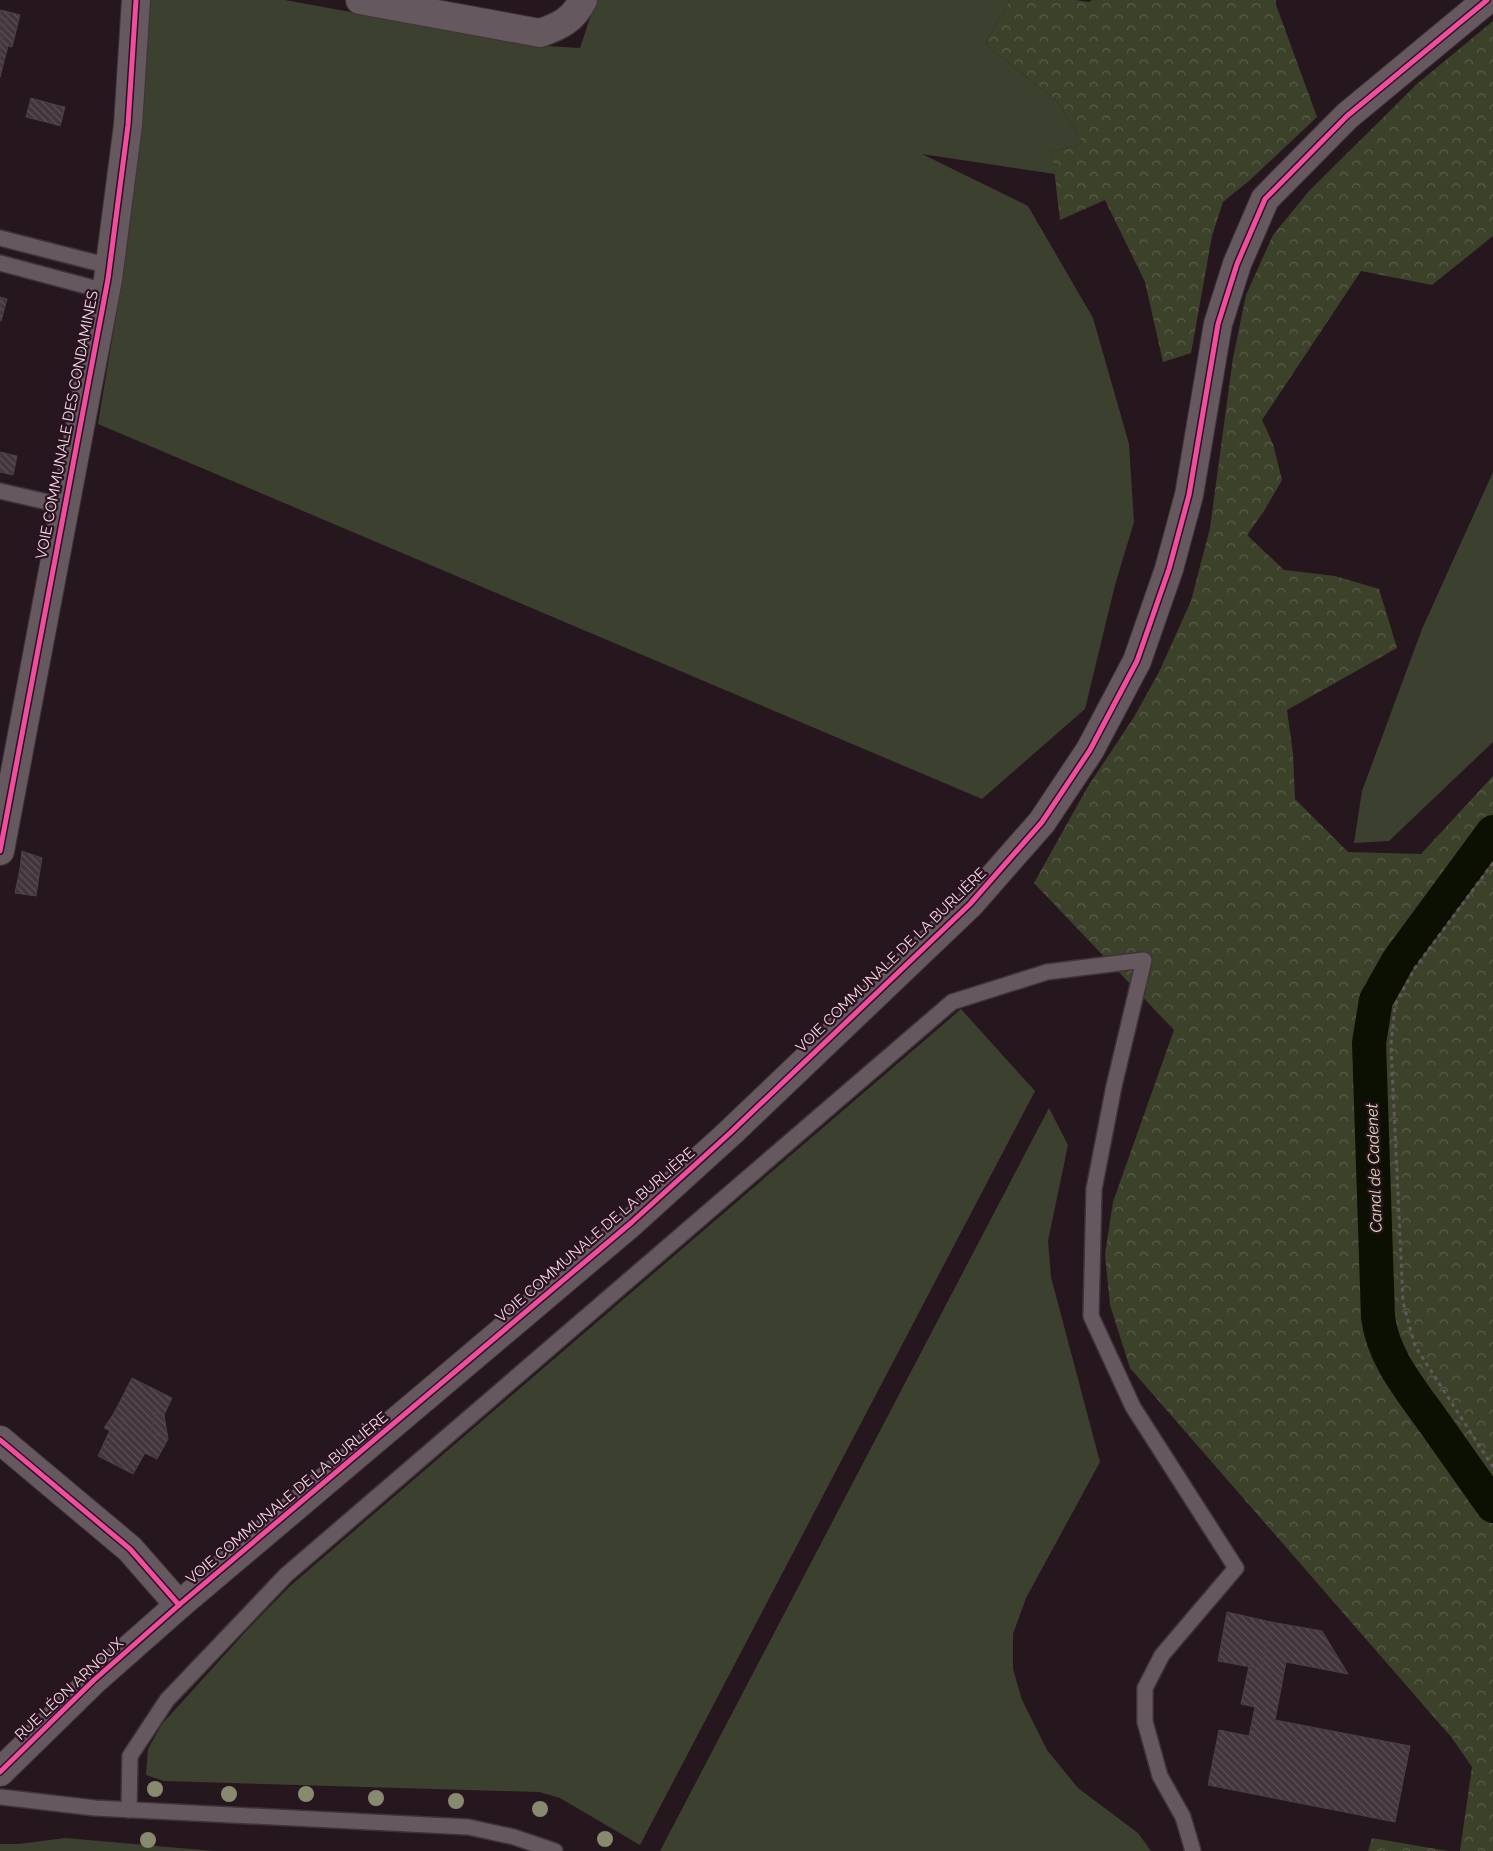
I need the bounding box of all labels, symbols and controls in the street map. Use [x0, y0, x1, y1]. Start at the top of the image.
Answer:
street label: VOIE COMMUNALE DES CONDAMINES [32, 289, 102, 561]
street label: VOIE COMMUNALE DE LA BURLIÈRE [792, 864, 990, 1056]
water label: Canal de Cadenet [1362, 1102, 1386, 1233]
street label: VOIE COMMUNALE DE LA BURLIÈRE [492, 1144, 698, 1326]
street label: VOIE COMMUNALE DE LA BURLIÈRE [182, 1408, 392, 1588]
street label: RUE LÉON ARNOUX [11, 1634, 127, 1744]

